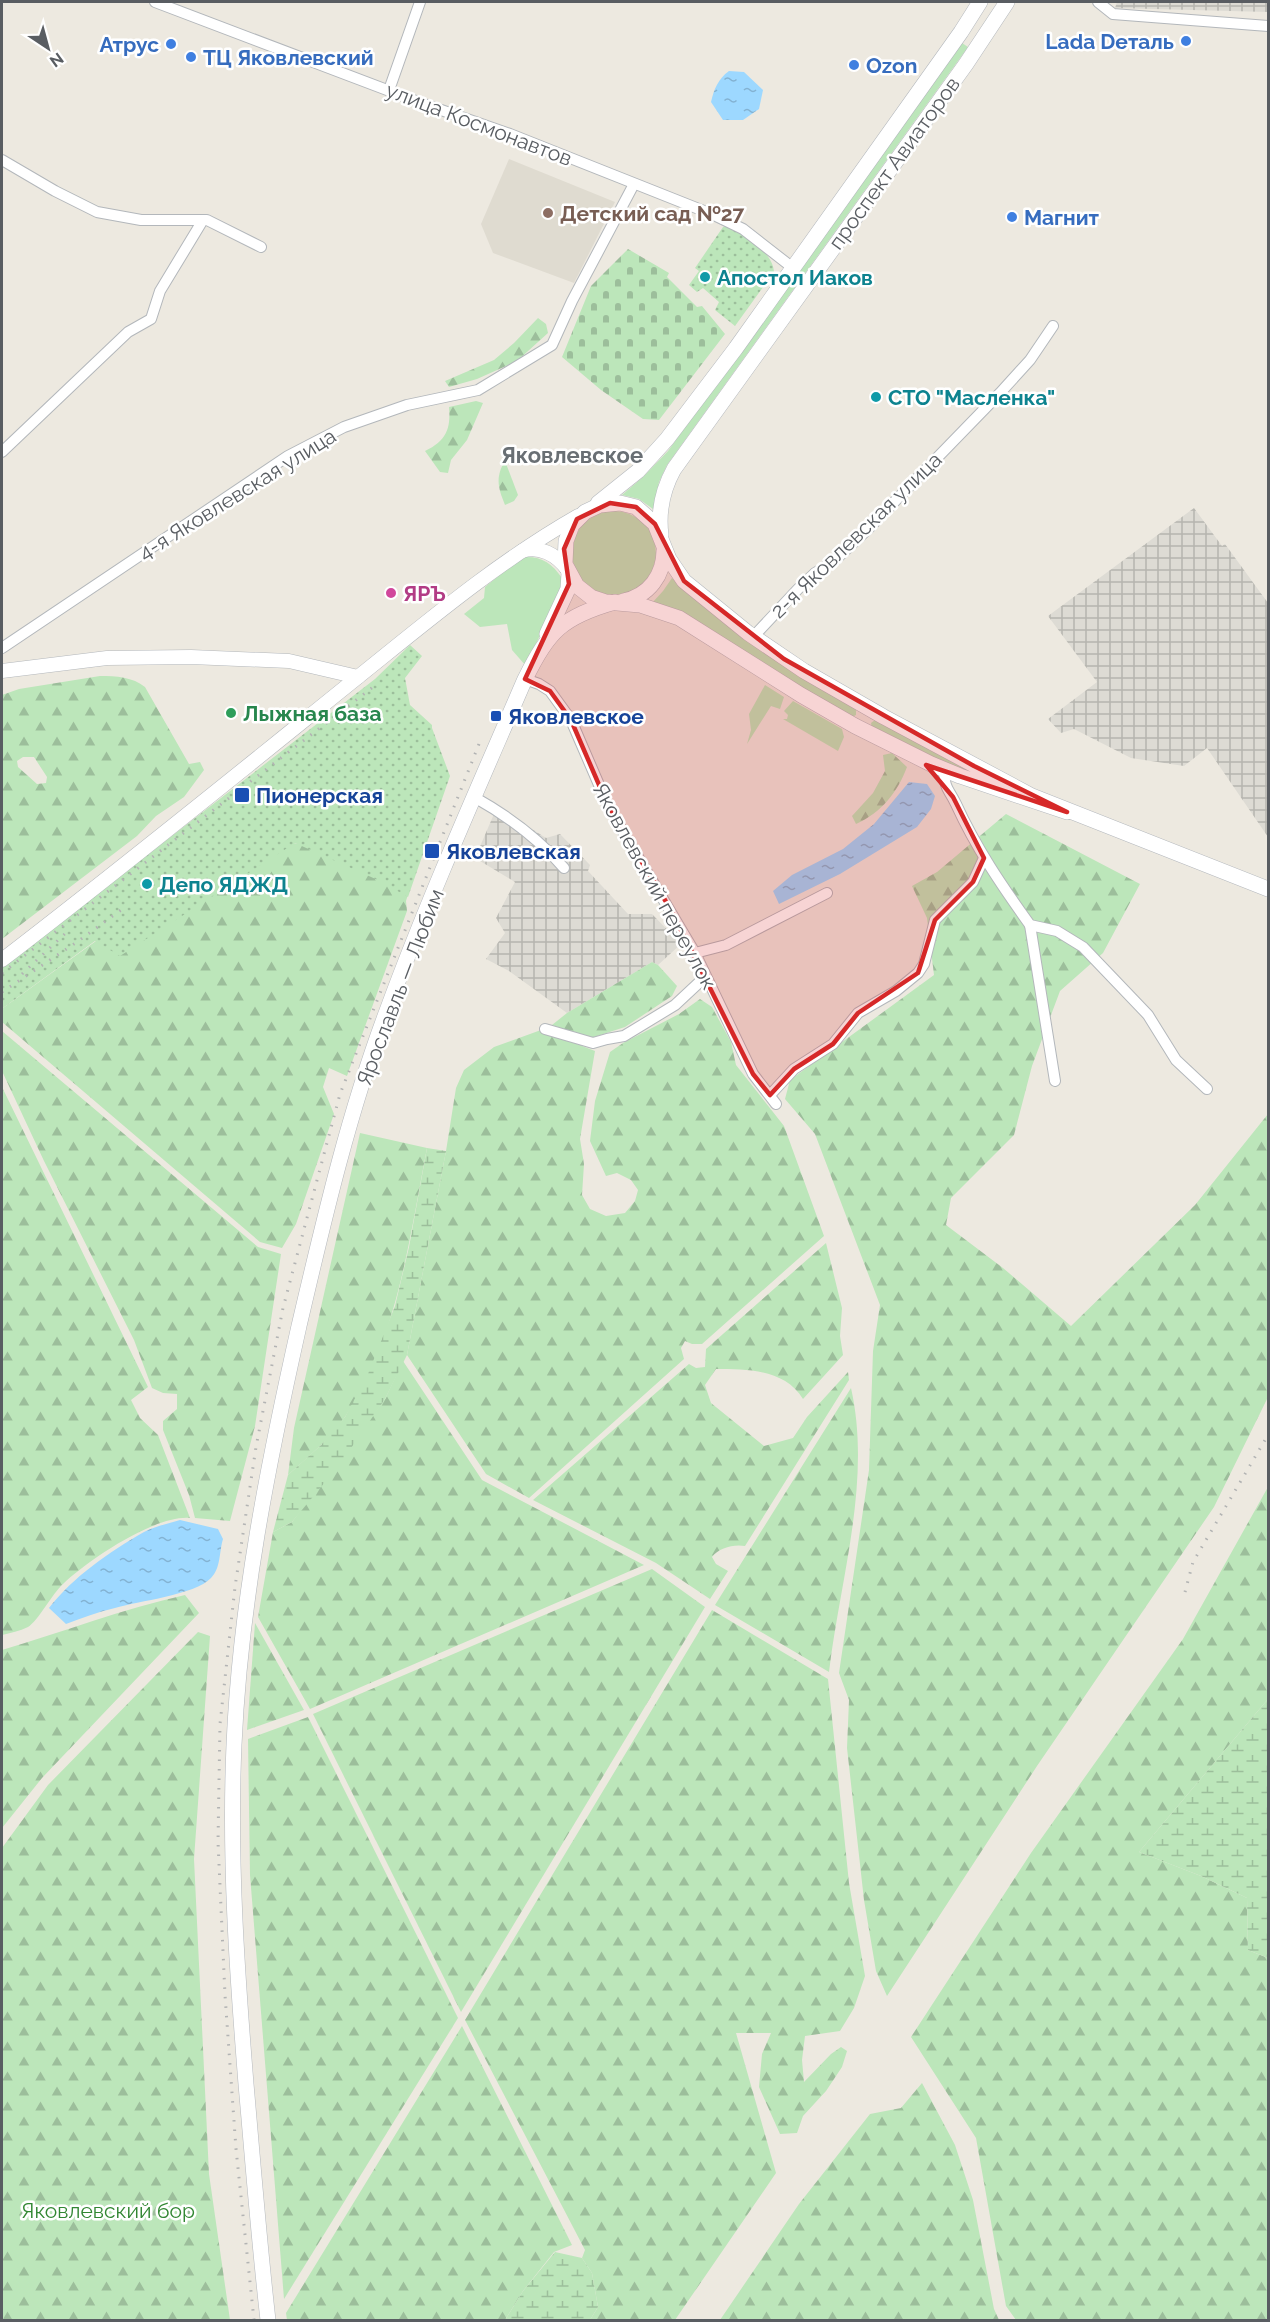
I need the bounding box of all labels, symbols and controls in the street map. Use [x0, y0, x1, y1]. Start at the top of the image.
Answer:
north arrow [18, 18, 78, 78]
place label: Lada Dеталь [1045, 29, 1174, 54]
place label: Атрус [99, 32, 159, 57]
marker: Lada Dеталь [1179, 34, 1193, 48]
marker: Атрус [164, 37, 178, 51]
place label: ТЦ Яковлевский [203, 45, 374, 70]
text: N [46, 48, 67, 71]
marker: ТЦ Яковлевский [184, 50, 198, 64]
place label: Ozon [866, 53, 917, 78]
marker: Ozon [847, 58, 861, 72]
street label: проспект Авиаторов [823, 72, 965, 254]
street label: улица Космонавтов [382, 77, 576, 171]
place label: Детский сад №27 [560, 201, 744, 226]
place label: Магнит [1024, 205, 1100, 230]
marker: Детский сад №27 [541, 206, 555, 220]
marker: Магнит [1005, 210, 1019, 224]
place label: Апостол Иаков [717, 265, 873, 290]
marker: Апостол Иаков [698, 270, 712, 284]
place label: СТО "Масленка" [888, 385, 1055, 410]
marker: СТО "Масленка" [869, 390, 883, 404]
street label: 4-я Яковлевская улица [134, 423, 340, 565]
district label: Яковлевское [501, 442, 643, 468]
street label: 2-я Яковлевская улица [765, 447, 947, 623]
place label: ЯРЪ [403, 581, 446, 606]
marker: ЯРЪ [384, 586, 398, 600]
place label: Лыжная база [243, 701, 382, 726]
place label: Яковлевское [508, 704, 644, 729]
marker: Лыжная база [224, 706, 238, 720]
marker: Яковлевское [489, 709, 503, 723]
street label: Яковлевский переулок [588, 779, 722, 993]
place label: Пионерская [256, 783, 383, 808]
marker: Пионерская [233, 786, 251, 804]
place label: Яковлевская [446, 839, 581, 864]
marker: Яковлевская [423, 842, 441, 860]
place label: Депо ЯДЖД [159, 872, 288, 897]
marker: Депо ЯДЖД [140, 877, 154, 891]
street label: Ярославль — Любим [351, 885, 449, 1089]
park label: Яковлевский бор [21, 2198, 195, 2223]

